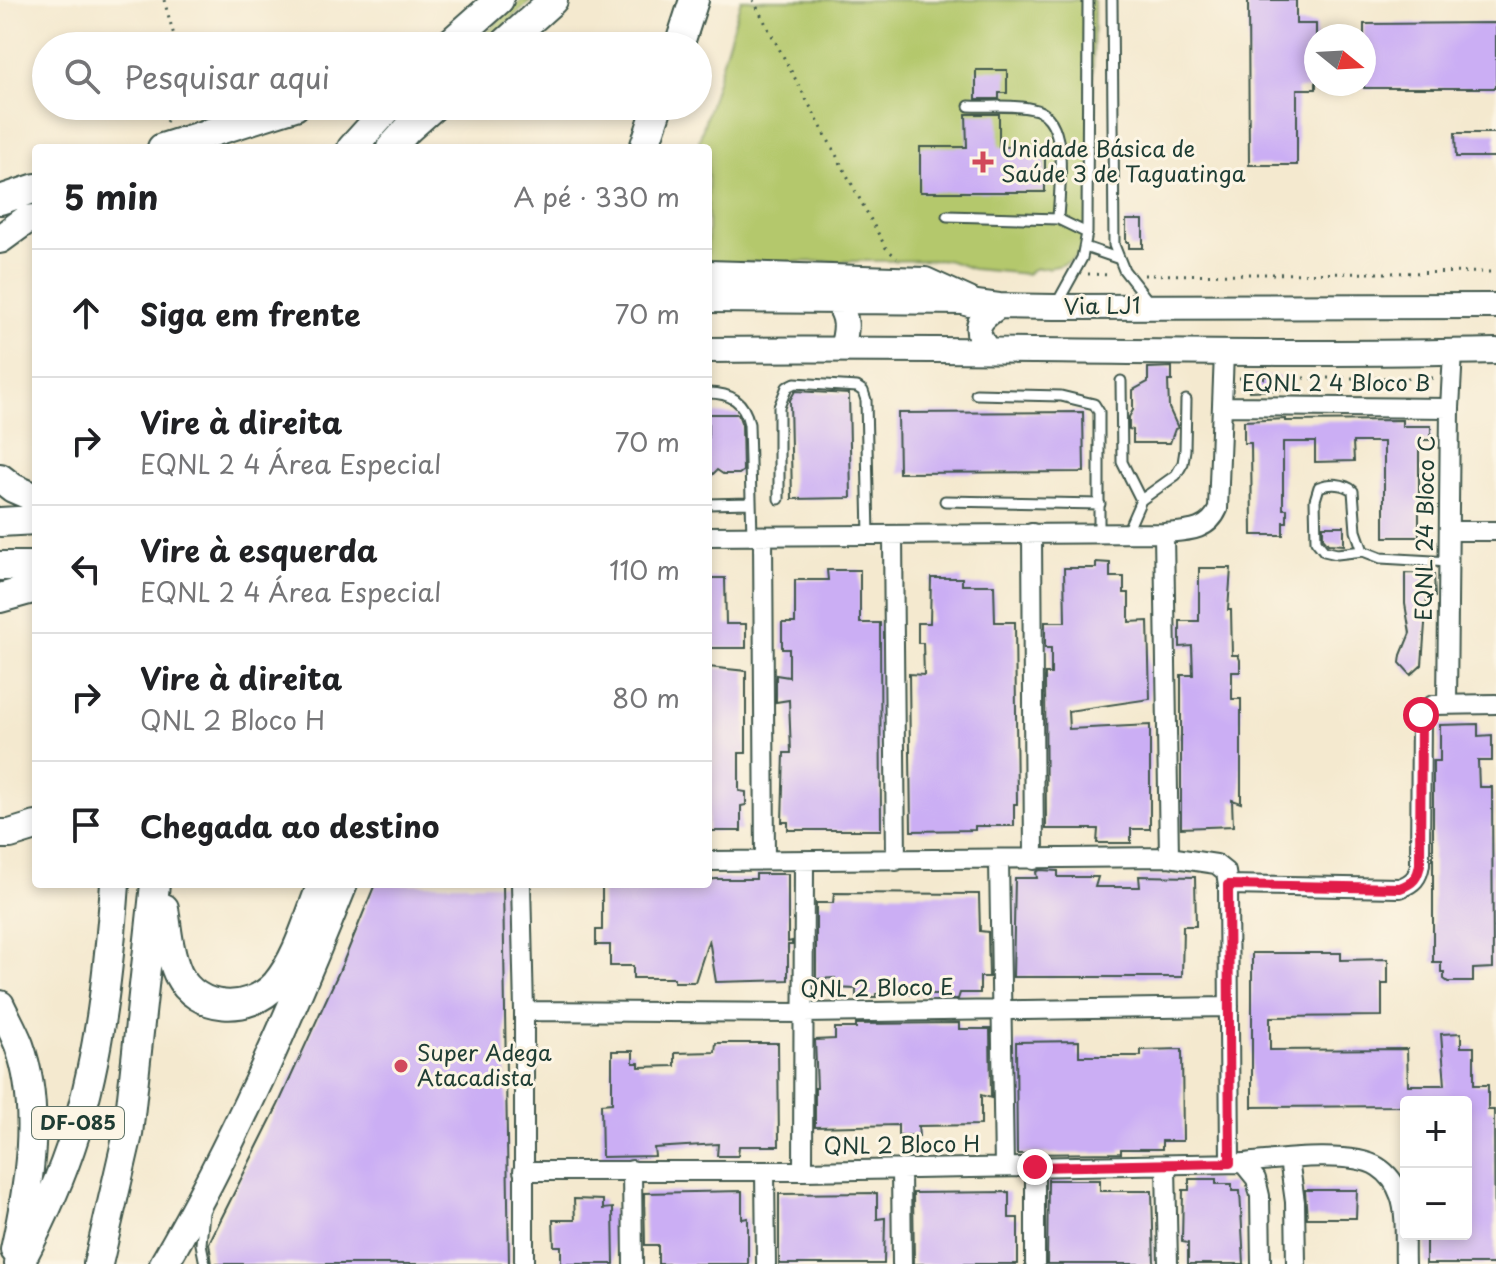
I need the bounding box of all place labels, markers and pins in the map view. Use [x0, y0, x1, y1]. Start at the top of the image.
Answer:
place label: Unidade Básica de Saúde 3 de Taguatinga [1001, 131, 1246, 189]
marker: Unidade Básica de Saúde 3 de Taguatinga [972, 151, 994, 173]
place label: Super Adega Atacadista [417, 1035, 552, 1093]
marker: Super Adega Atacadista [392, 1057, 410, 1075]

